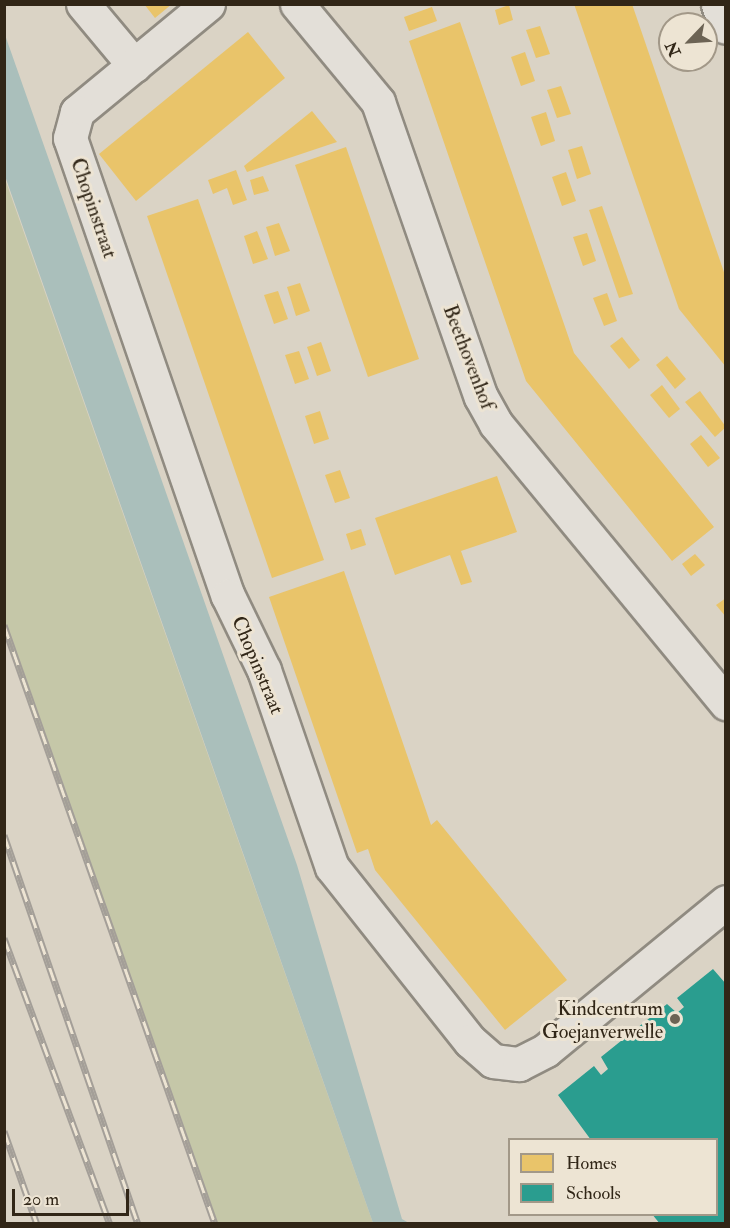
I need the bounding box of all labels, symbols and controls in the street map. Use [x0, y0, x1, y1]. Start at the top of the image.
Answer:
north arrow [658, 12, 718, 72]
text: N [661, 38, 686, 59]
street label: Chopinstraat [66, 155, 122, 261]
street label: Beethovenhof [438, 301, 500, 413]
street label: Chopinstraat [227, 612, 289, 718]
place label: Kindcentrum Goejanverwelle [542, 996, 663, 1043]
marker: Kindcentrum Goejanverwelle [668, 1012, 682, 1026]
legend [508, 1138, 718, 1216]
text: Homes [566, 1152, 617, 1175]
scale bar [15, 1177, 132, 1215]
text: Schools [566, 1182, 621, 1205]
text: 20 m [23, 1188, 59, 1211]

